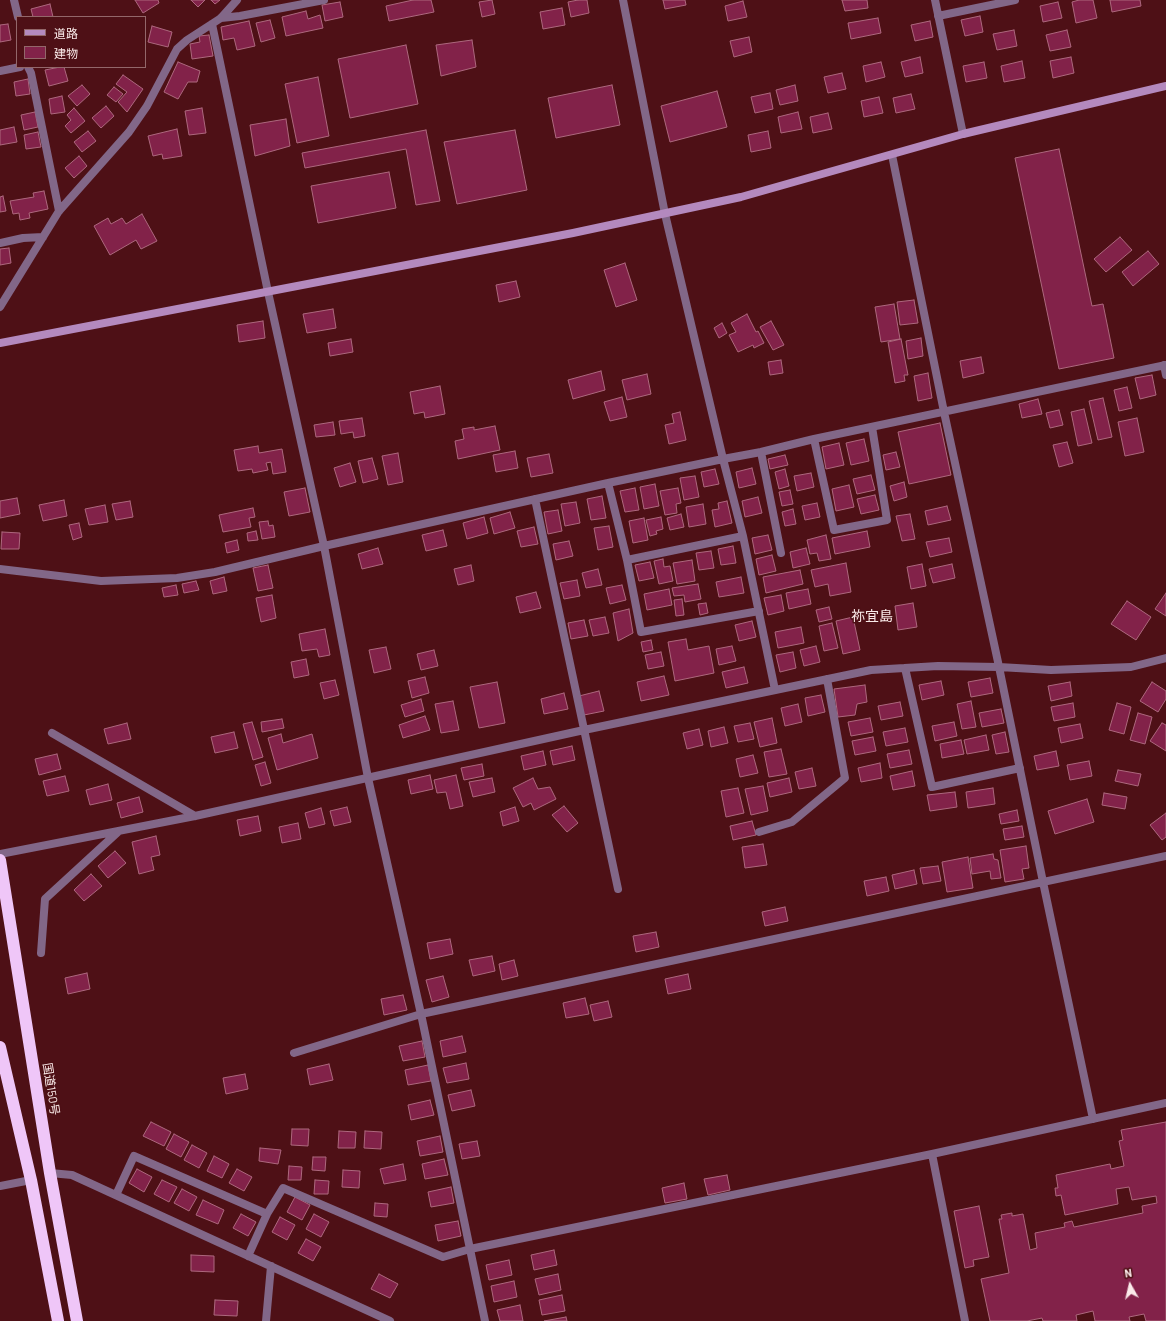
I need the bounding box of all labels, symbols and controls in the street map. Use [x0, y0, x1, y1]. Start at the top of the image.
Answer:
legend [16, 16, 146, 68]
text: 道路 [54, 26, 78, 40]
text: 建物 [54, 46, 78, 60]
district label: 祢宜島 [851, 608, 893, 624]
street label: 国道150号 [40, 1062, 62, 1116]
north arrow [1110, 1265, 1150, 1305]
text: N [1124, 1266, 1133, 1280]

